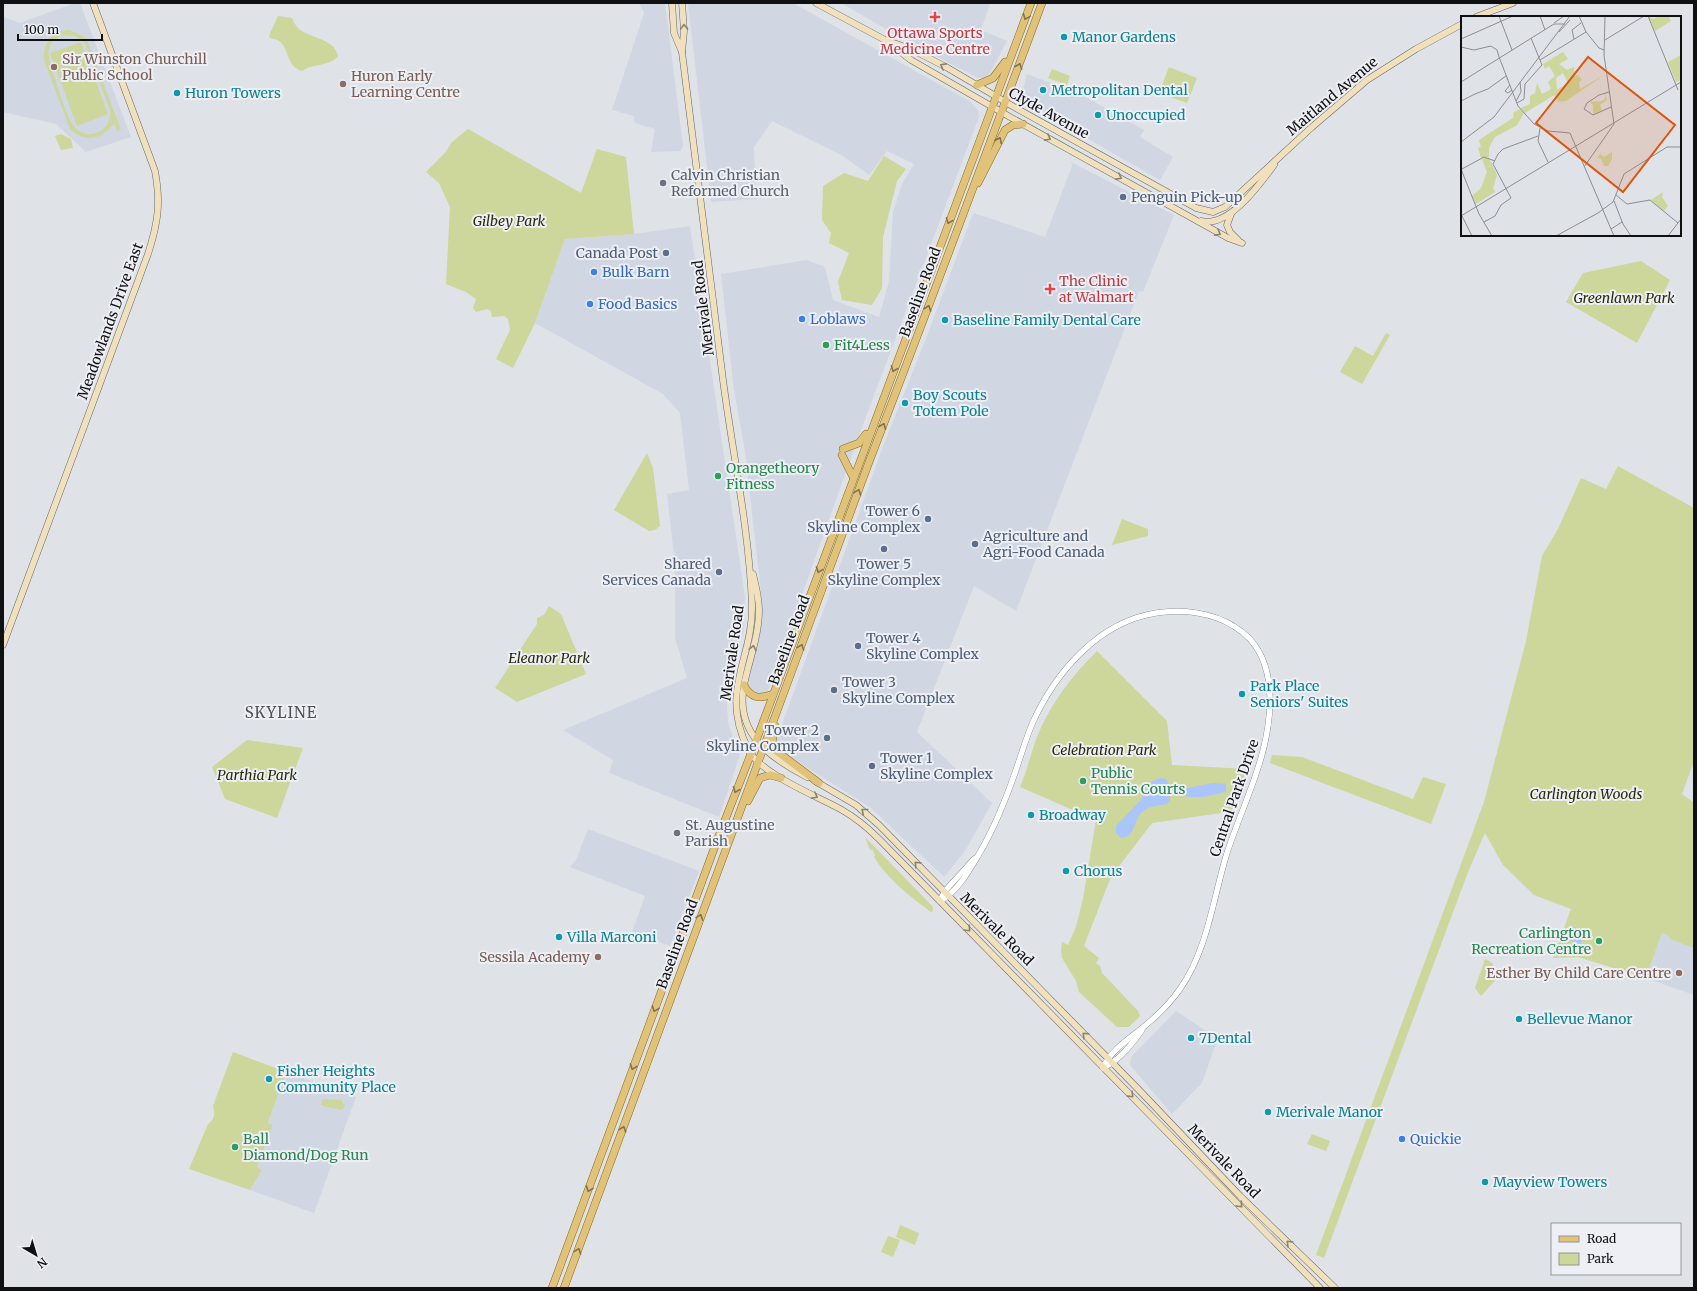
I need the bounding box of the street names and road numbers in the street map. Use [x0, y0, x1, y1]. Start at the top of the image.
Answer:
street label: Maitland Avenue [1283, 53, 1381, 139]
street label: Clyde Avenue [1006, 83, 1092, 143]
street label: Meadowlands Drive East [73, 240, 147, 402]
street label: Baseline Road [895, 244, 945, 339]
street label: Merivale Road [688, 259, 718, 357]
street label: Baseline Road [764, 592, 814, 687]
street label: Merivale Road [716, 604, 748, 702]
street label: Central Park Drive [1205, 737, 1263, 859]
street label: Merivale Road [957, 889, 1038, 970]
street label: Baseline Road [652, 896, 702, 991]
street label: Merivale Road [1184, 1120, 1264, 1202]

